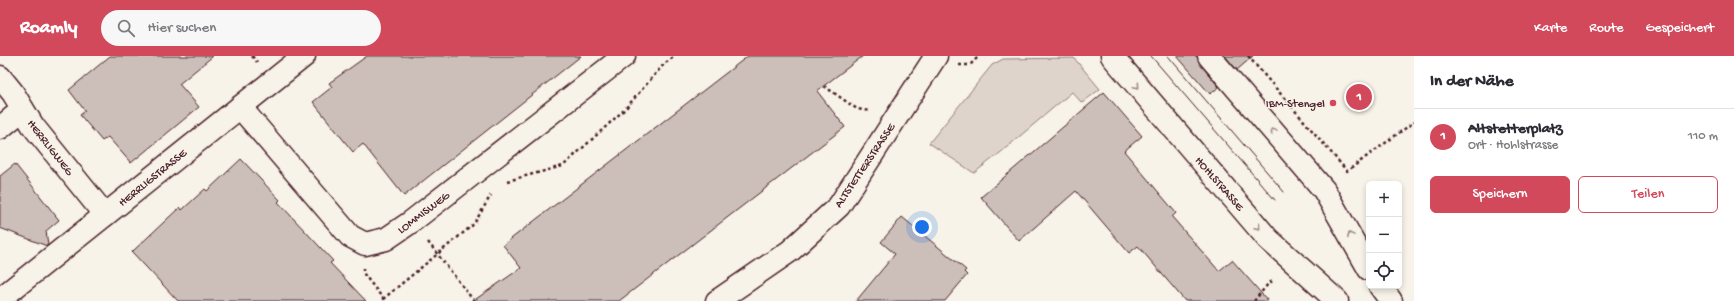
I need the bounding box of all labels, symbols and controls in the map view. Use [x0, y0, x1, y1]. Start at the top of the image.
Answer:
search box [101, 10, 381, 46]
text: Roamly [20, 17, 77, 40]
icon: search [115, 17, 137, 39]
text: Hier suchen [147, 19, 216, 37]
text: Karte [1534, 20, 1567, 37]
text: Route [1589, 20, 1623, 37]
text: Gespeichert [1645, 20, 1714, 37]
text: In der Nähe [1430, 72, 1513, 92]
one-way arrow [1132, 81, 1139, 88]
pin: 1 [1346, 82, 1372, 112]
place label: IBM-Stengel [1266, 98, 1325, 112]
marker: IBM-Stengel [1328, 98, 1338, 108]
street label: HERRLIGWEG [23, 118, 76, 179]
text: Altstetterplatz [1468, 120, 1563, 138]
street label: ALTSTETTERSTRASSE [832, 121, 899, 211]
one-way arrow [1271, 128, 1278, 135]
text: 1 [1440, 129, 1446, 144]
text: 110 m [1688, 129, 1718, 144]
text: Ort · Hohlstrasse [1468, 138, 1558, 153]
street label: HERRLIGSTRASSE [116, 146, 191, 210]
street label: HOHLSTRASSE [1191, 154, 1246, 215]
button: Speichern [1430, 176, 1570, 213]
button: Teilen [1578, 176, 1718, 213]
map controls [1366, 181, 1402, 289]
button: + [1366, 181, 1402, 217]
street label: LOMMISWEG [395, 189, 454, 238]
your location [912, 217, 932, 237]
button: − [1366, 217, 1402, 253]
one-way arrow [1253, 222, 1260, 230]
one-way arrow [1347, 232, 1354, 239]
button: locate [1366, 253, 1402, 289]

